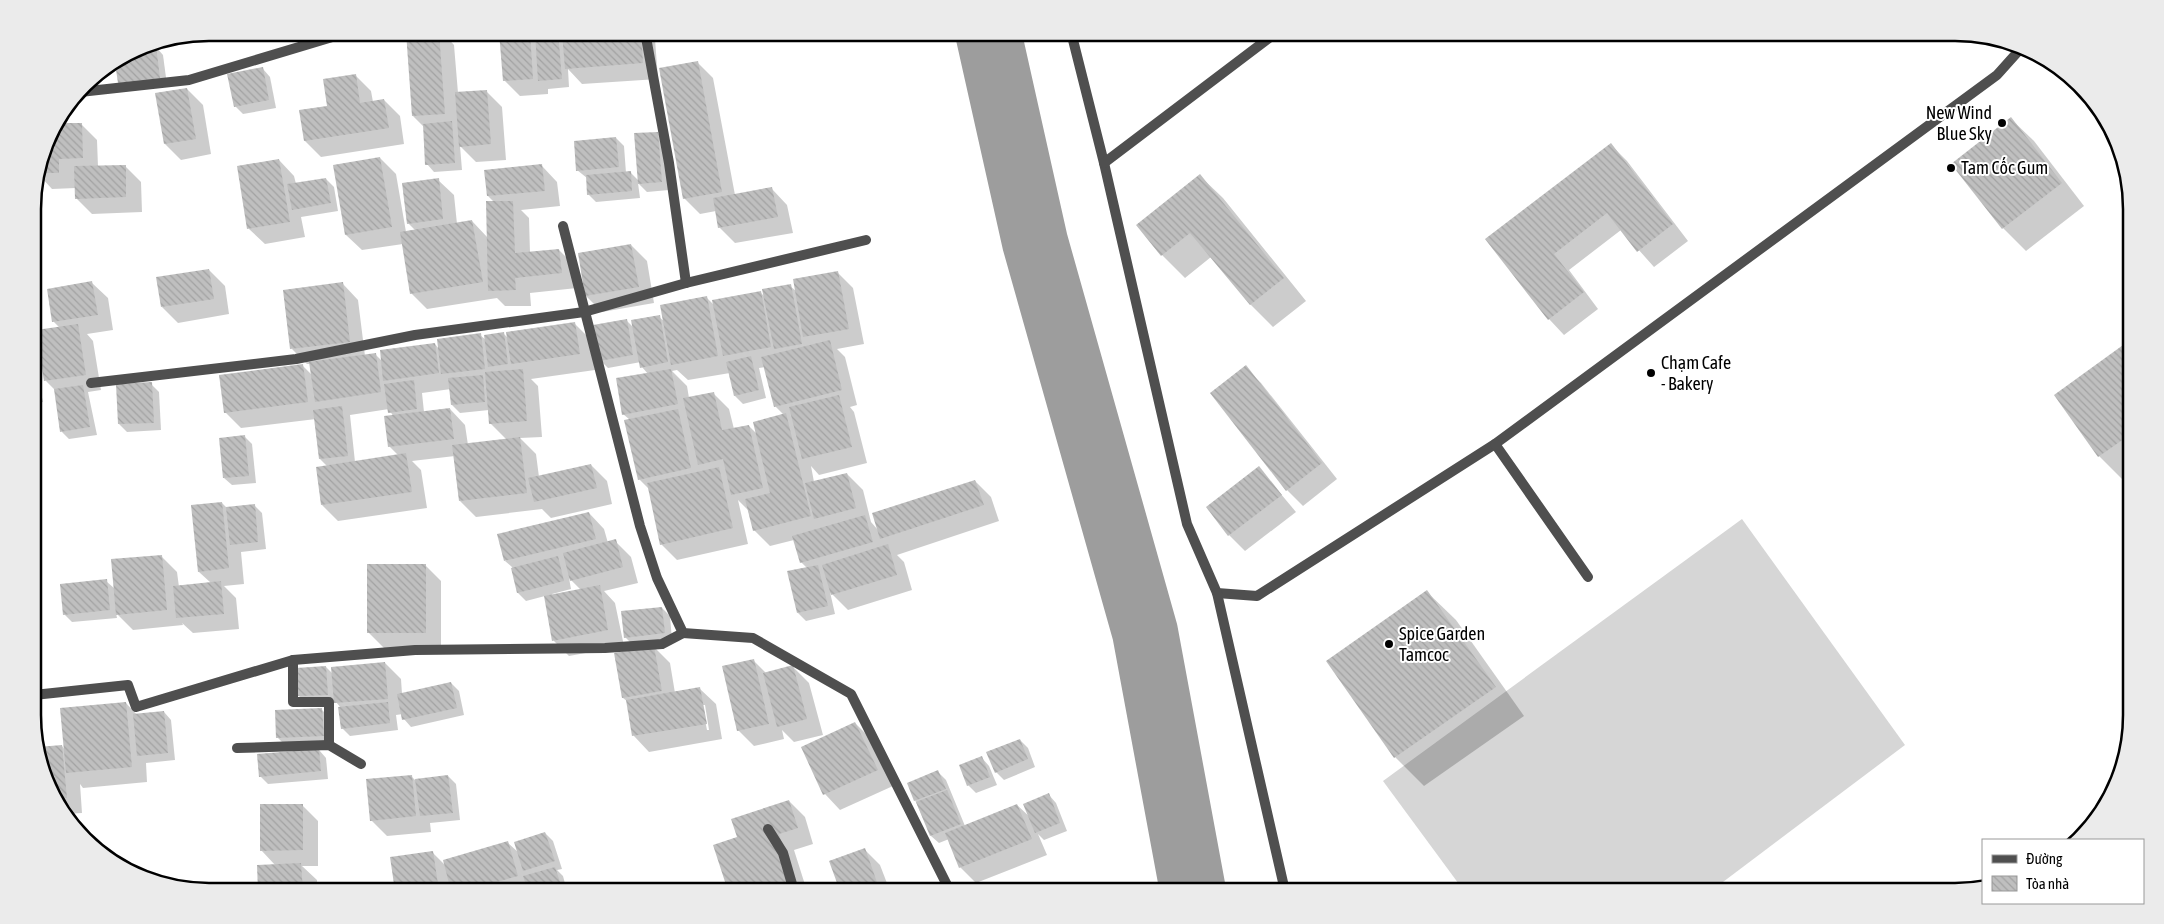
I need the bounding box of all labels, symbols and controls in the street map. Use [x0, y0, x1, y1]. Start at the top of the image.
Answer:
place label: New Wind Blue Sky [1926, 102, 1992, 144]
marker: New Wind Blue Sky [1996, 117, 2008, 129]
place label: Tam Cốc Gum [1961, 156, 2048, 178]
marker: Tam Cốc Gum [1945, 162, 1957, 174]
place label: Chạm Cafe - Bakery [1661, 352, 1731, 394]
marker: Chạm Cafe - Bakery [1645, 367, 1657, 379]
place label: Spice Garden Tamcoc [1399, 623, 1485, 665]
marker: Spice Garden Tamcoc [1383, 638, 1395, 650]
legend [1982, 839, 2144, 904]
text: Đường [2026, 850, 2063, 867]
text: Tòa nhà [2026, 875, 2069, 892]

